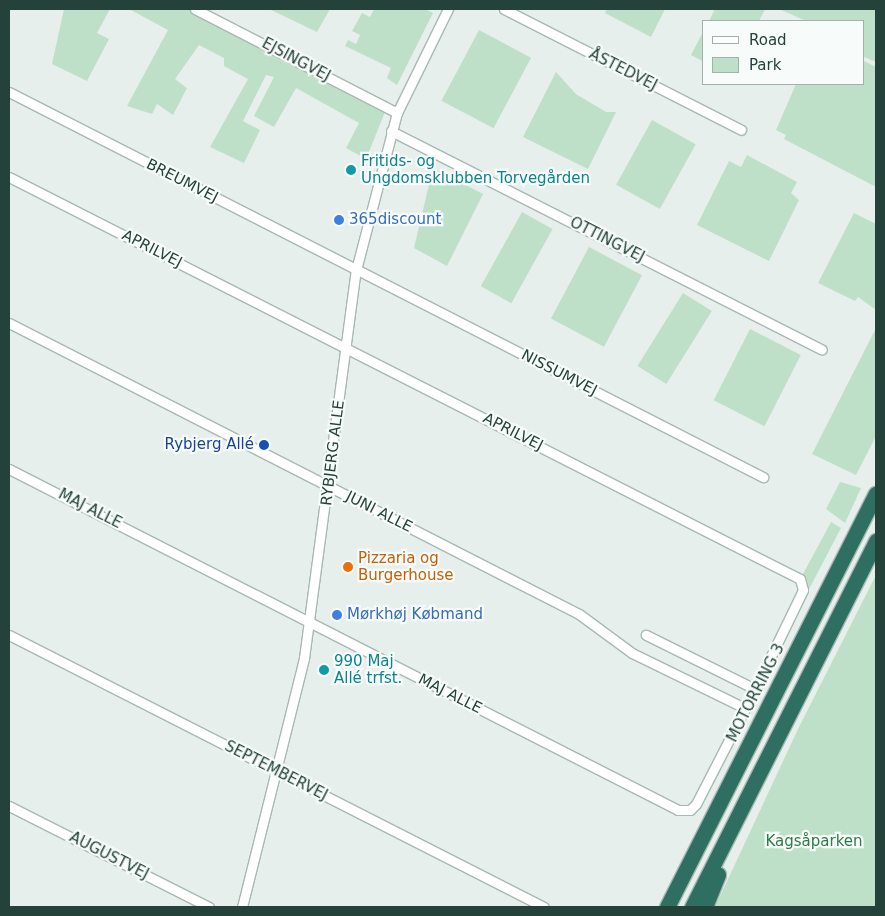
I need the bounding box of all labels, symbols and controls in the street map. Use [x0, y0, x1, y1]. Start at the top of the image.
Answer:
legend [702, 20, 865, 85]
text: Road [749, 31, 787, 49]
street label: EJSINGVEJ [259, 34, 333, 86]
street label: ÅSTEDVEJ [586, 45, 660, 95]
text: Park [749, 56, 781, 74]
place label: Fritids- og Ungdomsklubben Torvegården [361, 152, 590, 187]
street label: BREUMVEJ [143, 155, 221, 207]
marker: Fritids- og Ungdomsklubben Torvegården [345, 164, 357, 176]
place label: 365discount [349, 211, 441, 229]
marker: 365discount [333, 214, 345, 226]
street label: OTTINGVEJ [567, 214, 647, 266]
street label: APRILVEJ [119, 226, 185, 272]
street label: NISSUMVEJ [518, 346, 600, 400]
street label: RYBJERG ALLE [318, 399, 348, 507]
street label: APRILVEJ [480, 409, 546, 455]
place label: Rybjerg Allé [165, 436, 254, 454]
marker: Rybjerg Allé [258, 439, 270, 451]
street label: MAJ ALLE [55, 485, 125, 533]
street label: JUNI ALLE [343, 488, 415, 536]
place label: Pizzaria og Burgerhouse [358, 549, 454, 584]
marker: Pizzaria og Burgerhouse [342, 561, 354, 573]
place label: Mørkhøj Købmand [347, 606, 483, 624]
marker: Mørkhøj Købmand [331, 609, 343, 621]
street label: MOTORRING 3 [723, 641, 789, 745]
place label: 990 Maj Allé trfst. [334, 652, 402, 687]
marker: 990 Maj Allé trfst. [318, 664, 330, 676]
street label: MAJ ALLE [415, 670, 485, 718]
street label: SEPTEMBERVEJ [222, 737, 330, 805]
street label: AUGUSTVEJ [66, 828, 152, 884]
park label: Kagsåparken [765, 833, 863, 851]

